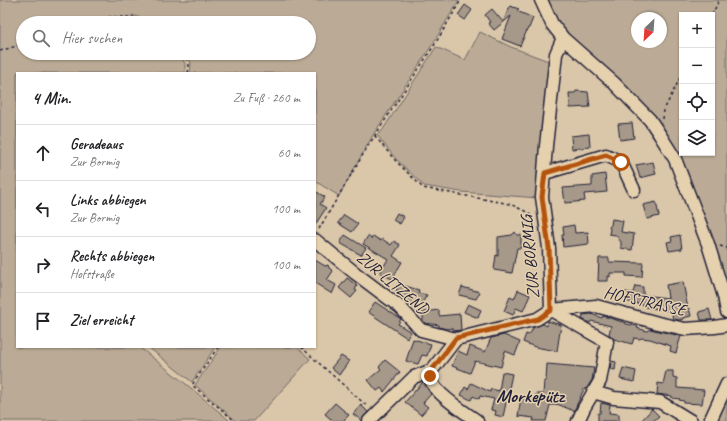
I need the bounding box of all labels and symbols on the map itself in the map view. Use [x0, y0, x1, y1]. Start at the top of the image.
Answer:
north arrow [631, 12, 667, 48]
route start [612, 153, 630, 171]
street label: ZUR BORMIG [516, 212, 544, 299]
street label: ZUR LITZEND [353, 247, 435, 321]
street label: HOFSTRASSE [602, 281, 691, 321]
route end [421, 367, 439, 385]
district label: Morkepütz [496, 384, 566, 408]

